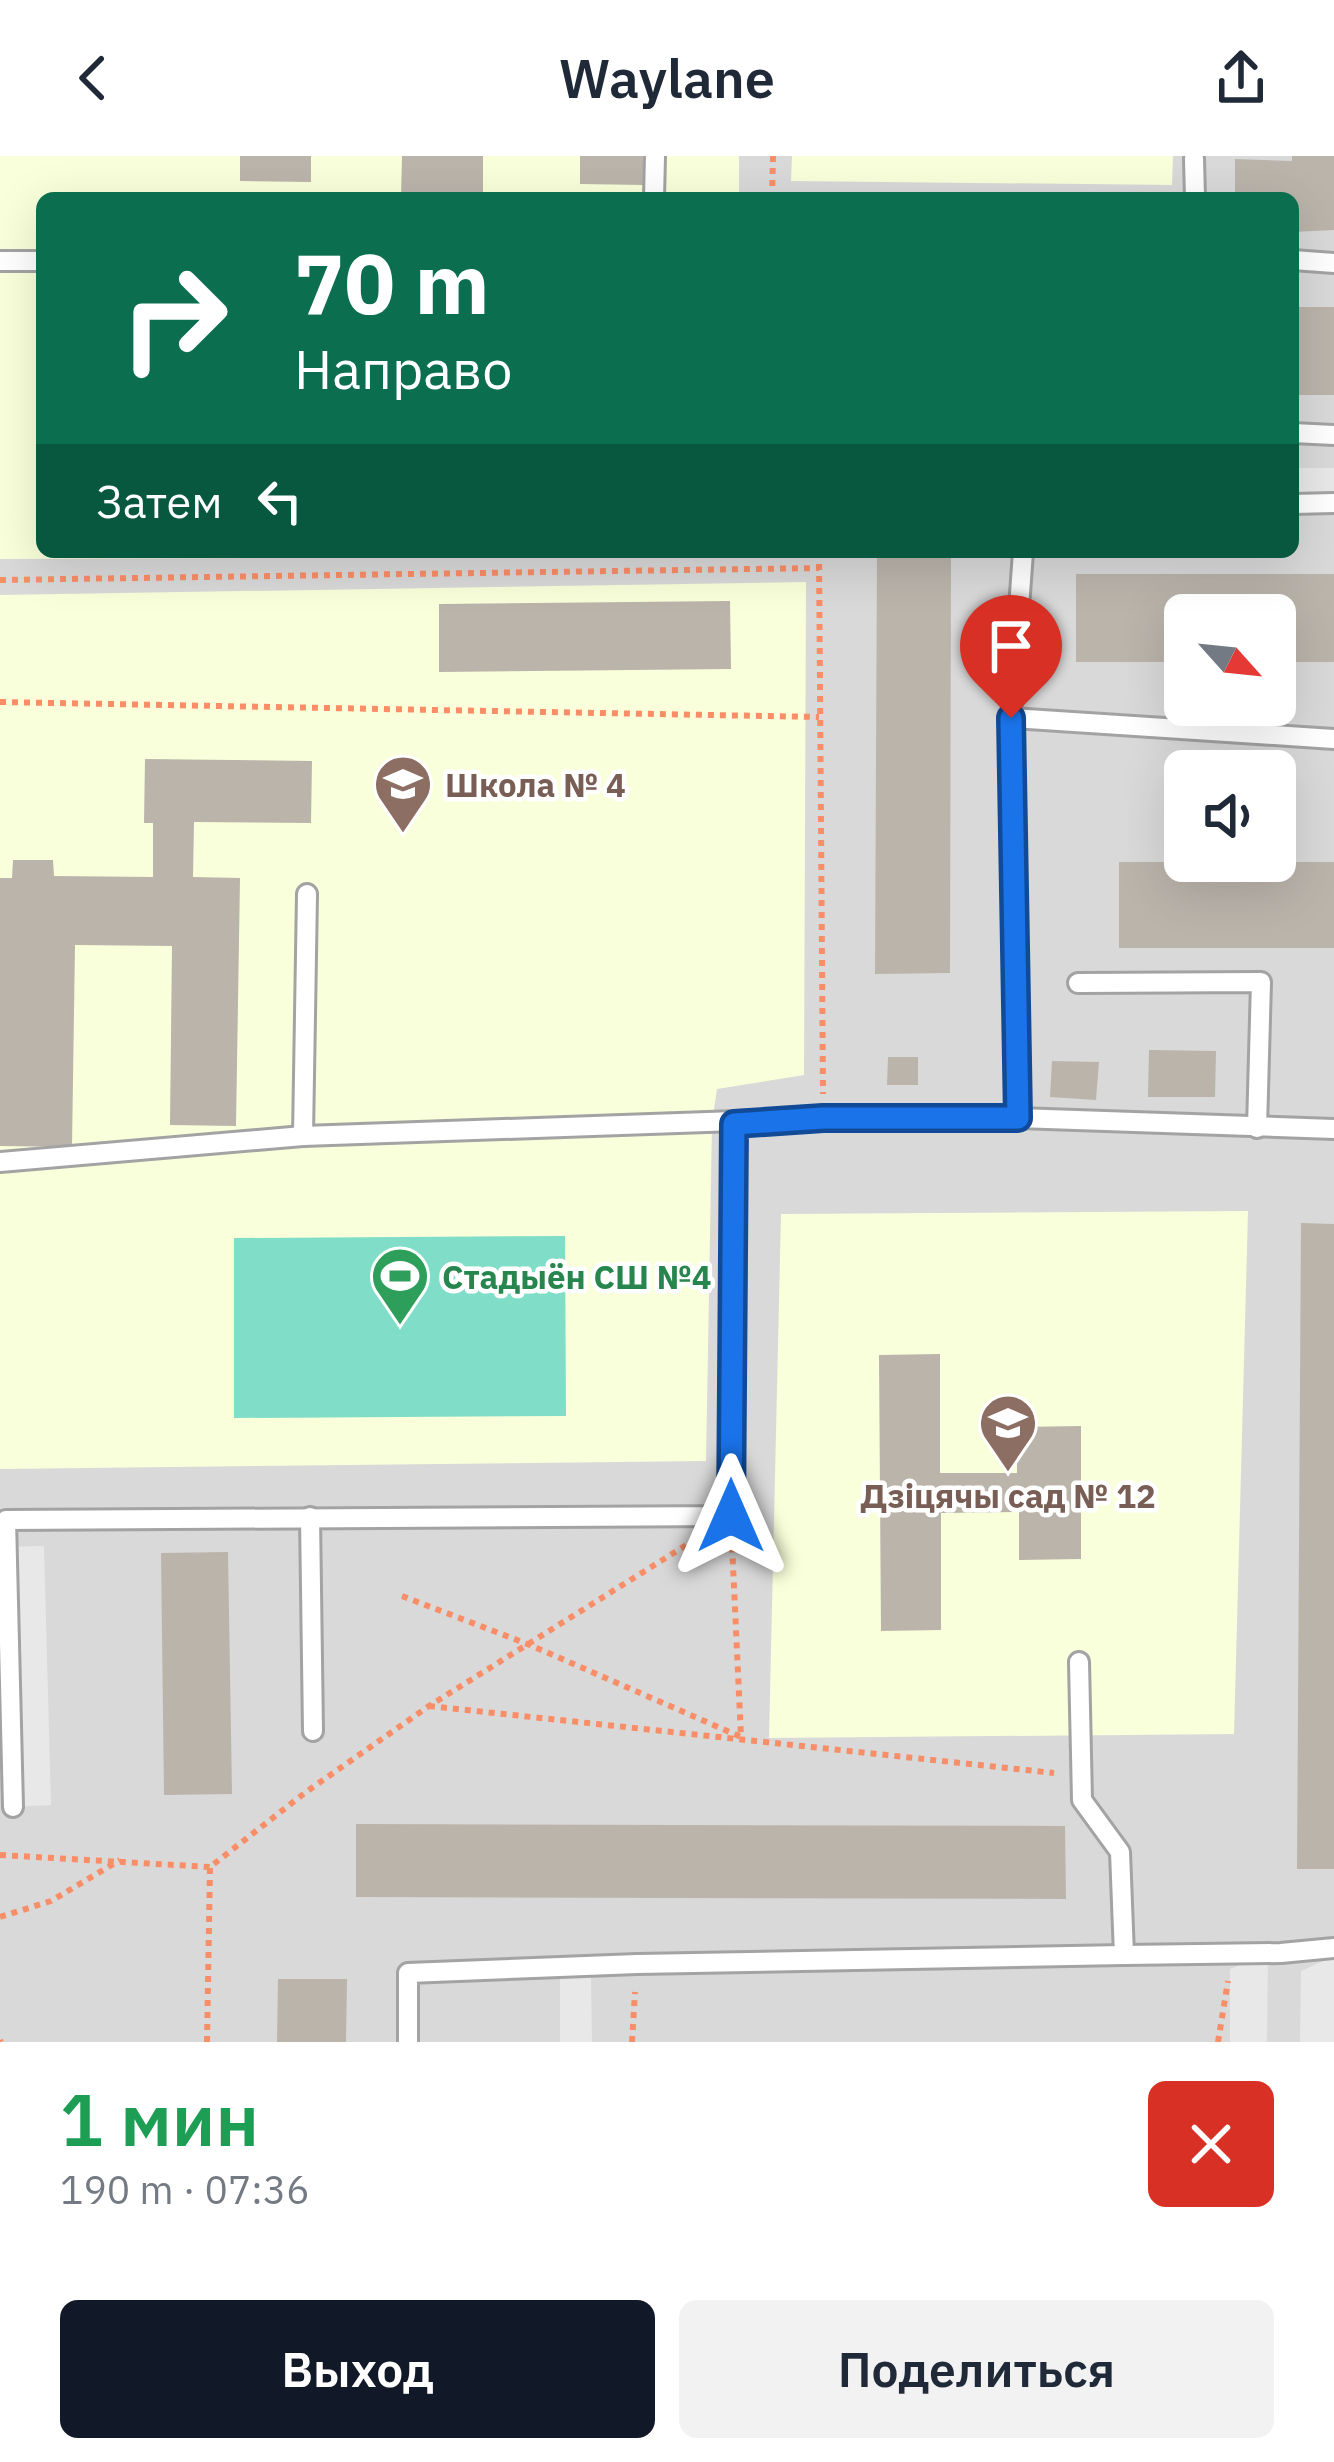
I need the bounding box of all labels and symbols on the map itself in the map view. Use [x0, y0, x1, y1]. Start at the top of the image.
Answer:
north arrow [1164, 594, 1296, 726]
pin [960, 595, 1062, 718]
school or university icon: Школа № 4 [372, 753, 434, 835]
place label: Школа № 4 [445, 763, 626, 806]
sports icon: Стадыён СШ №4 [369, 1245, 431, 1327]
place label: Стадыён СШ №4 [442, 1255, 711, 1298]
school or university icon: Дзіцячы сад № 12 [977, 1392, 1039, 1474]
position arrow [668, 1453, 794, 1579]
place label: Дзіцячы сад № 12 [860, 1474, 1156, 1517]

